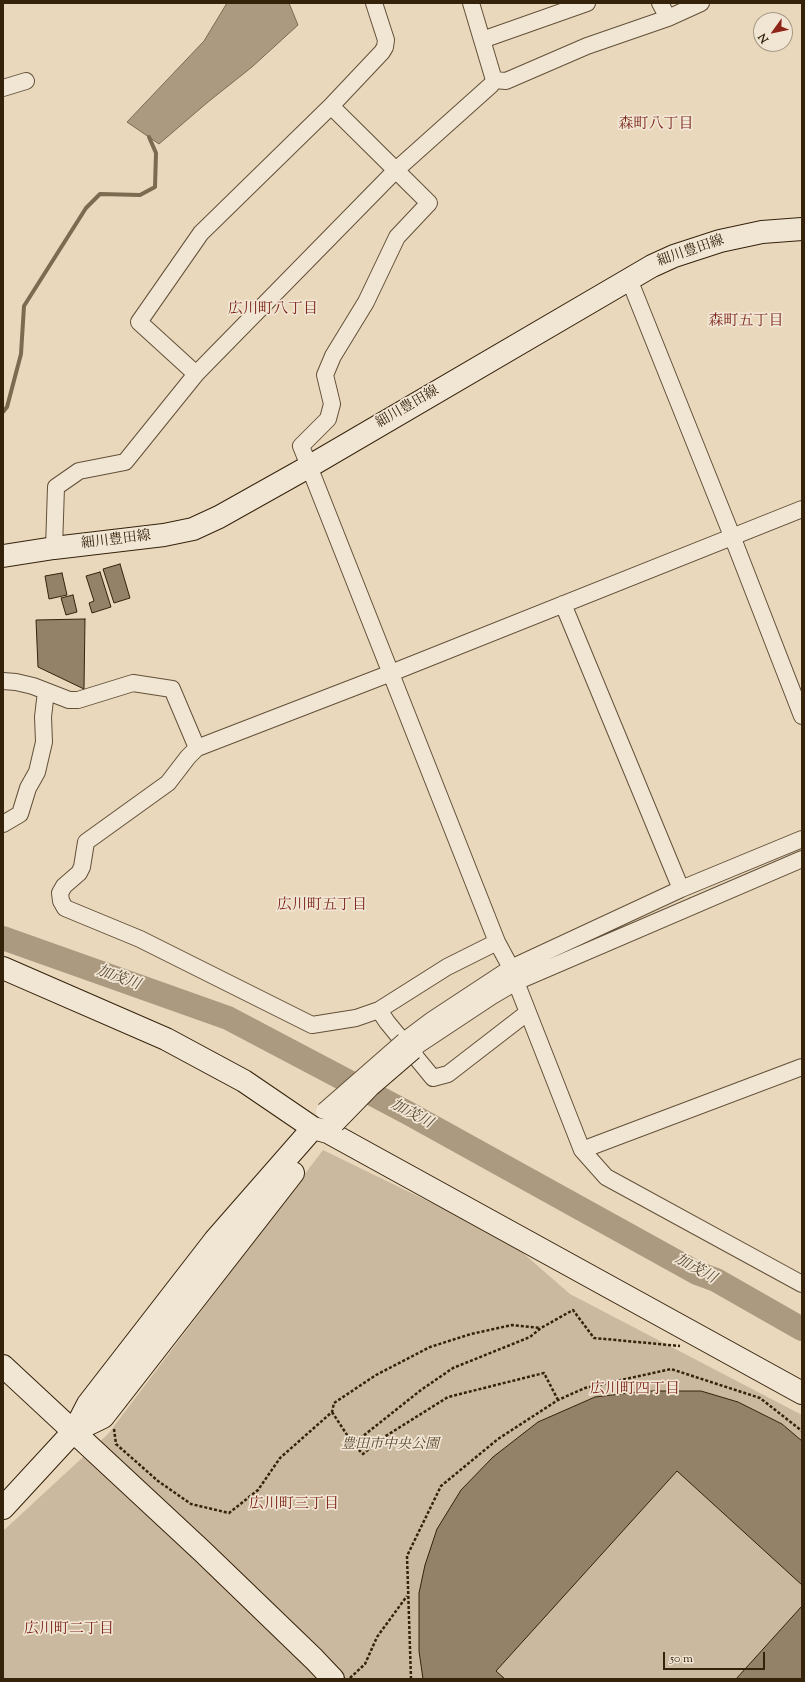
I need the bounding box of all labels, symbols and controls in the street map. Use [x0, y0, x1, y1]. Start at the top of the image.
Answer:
north arrow [753, 12, 793, 52]
text: N [755, 30, 773, 46]
district label: 森町八丁目 [619, 116, 693, 134]
street label: 細川豊田線 [655, 233, 727, 271]
district label: 広川町八丁目 [228, 301, 318, 319]
district label: 森町五丁目 [709, 313, 783, 331]
street label: 細川豊田線 [373, 383, 443, 433]
street label: 細川豊田線 [80, 528, 152, 554]
district label: 広川町五丁目 [277, 897, 367, 915]
water label: 加茂川 [94, 963, 142, 995]
water label: 加茂川 [387, 1096, 435, 1134]
water label: 加茂川 [671, 1251, 719, 1289]
district label: 広川町四丁目 [590, 1381, 680, 1399]
park label: 豊田市中央公園 [341, 1438, 439, 1454]
district label: 広川町三丁目 [249, 1496, 339, 1514]
district label: 広川町二丁目 [24, 1621, 114, 1639]
scale bar [665, 1644, 767, 1670]
text: 50 m [670, 1650, 693, 1668]

